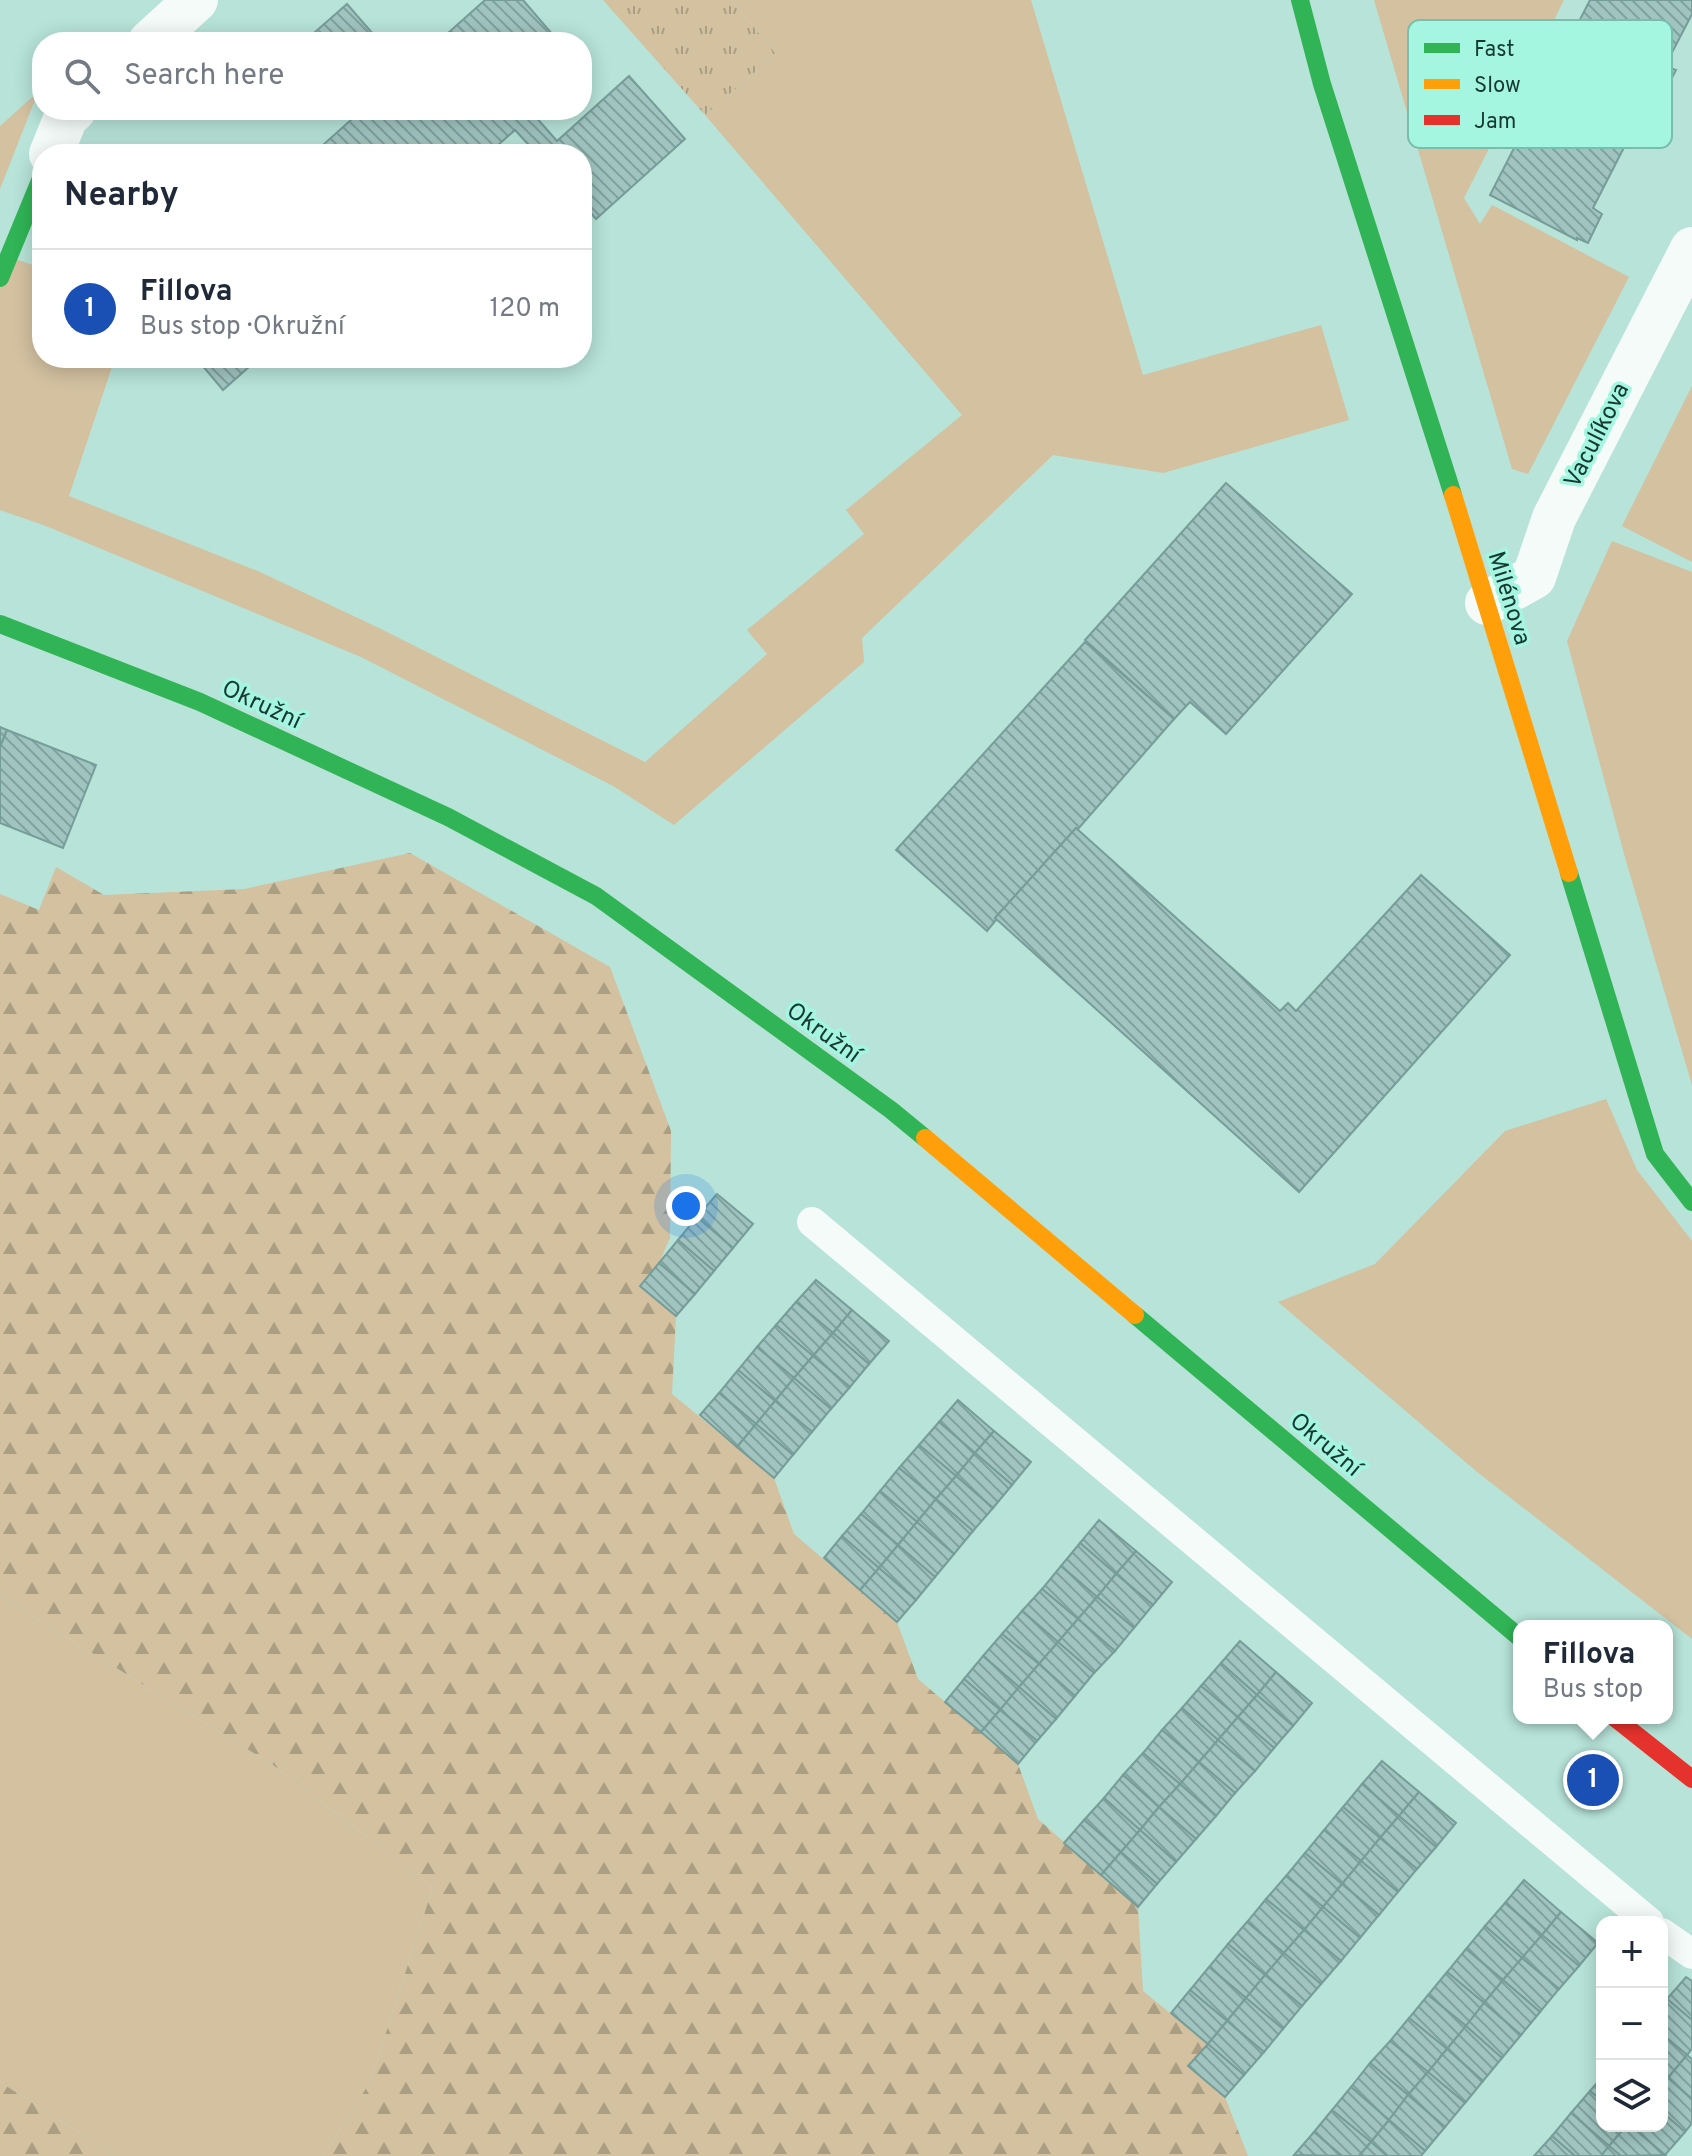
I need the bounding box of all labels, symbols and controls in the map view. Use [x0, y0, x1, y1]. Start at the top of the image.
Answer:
legend [1408, 20, 1672, 148]
search box [32, 32, 592, 120]
text: Fast [1474, 37, 1515, 64]
icon: search [60, 54, 104, 98]
text: Search here [124, 58, 284, 95]
text: Slow [1474, 73, 1521, 100]
text: Jam [1474, 109, 1517, 136]
text: Nearby [64, 175, 179, 218]
text: Fillova [140, 274, 233, 311]
text: 1 [85, 293, 95, 326]
text: 120 m [490, 293, 560, 326]
text: Bus stop · Okružní [140, 311, 345, 344]
street label: Vaculíkova [1558, 378, 1637, 494]
street label: Milénova [1480, 548, 1536, 649]
street label: Okružní [216, 674, 308, 738]
street label: Okružní [780, 997, 867, 1072]
your location [666, 1186, 706, 1226]
street label: Okružní [1283, 1407, 1368, 1485]
popup [1513, 1620, 1673, 1724]
text: Fillova [1543, 1637, 1635, 1674]
text: Bus stop [1543, 1674, 1643, 1707]
pin: 1 [1567, 1750, 1619, 1810]
map controls [1596, 1916, 1668, 2132]
button: + [1596, 1916, 1668, 1988]
button: − [1596, 1988, 1668, 2060]
button: layers [1596, 2060, 1668, 2132]

